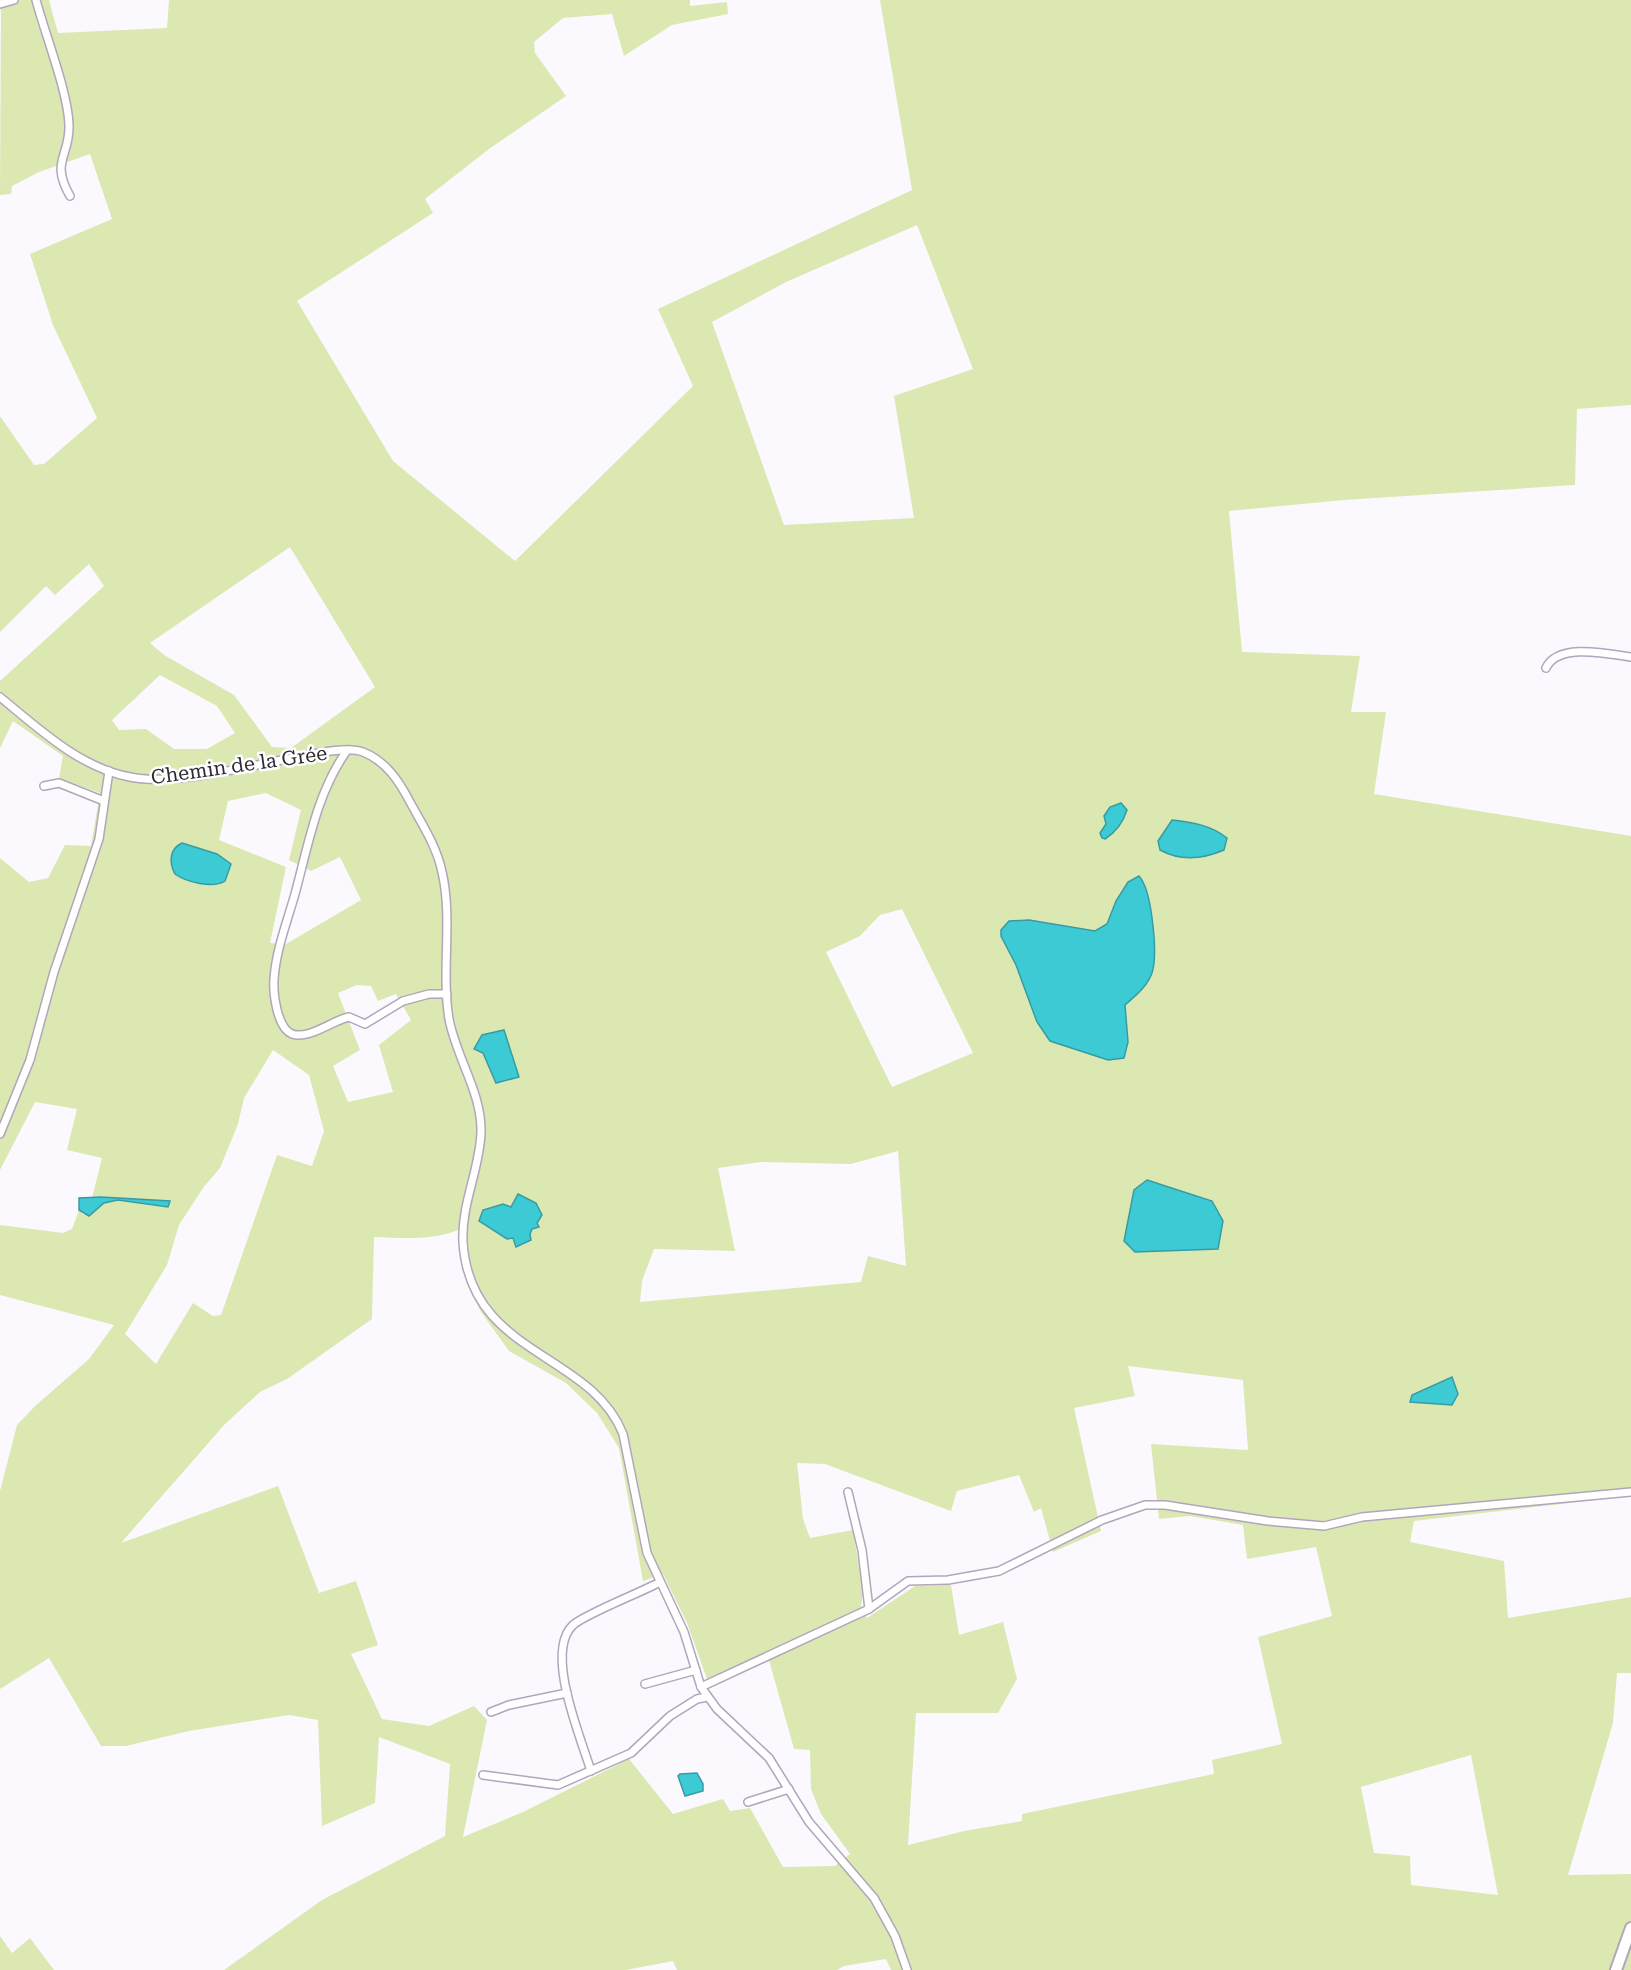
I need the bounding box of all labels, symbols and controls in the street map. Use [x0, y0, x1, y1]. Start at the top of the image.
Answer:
street label: Chemin de la Grée [149, 741, 329, 789]

